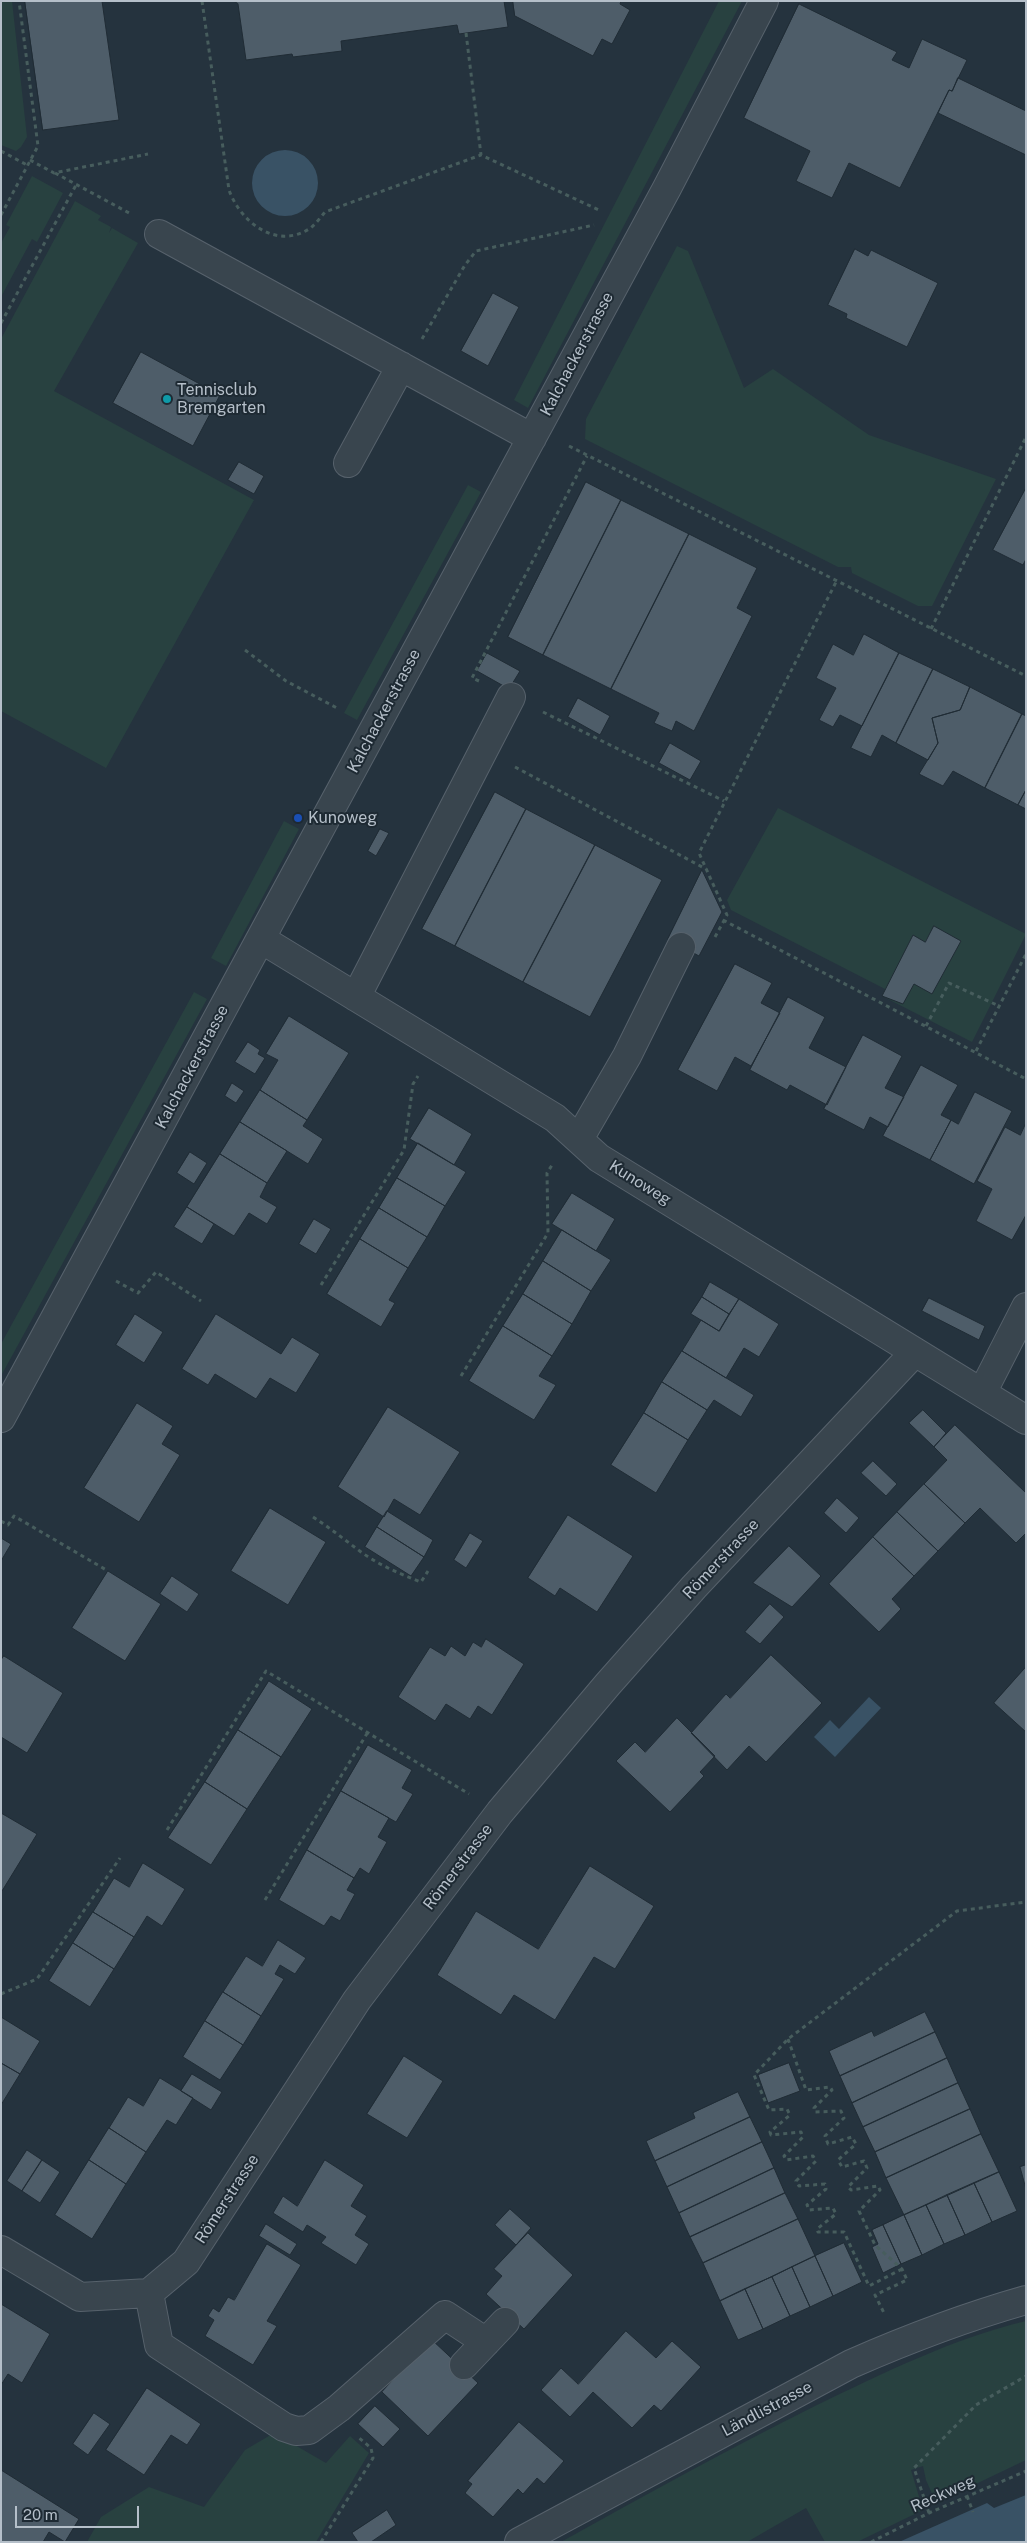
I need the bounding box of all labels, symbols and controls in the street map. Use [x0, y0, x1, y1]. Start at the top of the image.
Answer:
street label: Kalchackerstrasse [536, 289, 618, 419]
place label: Tennisclub Bremgarten [177, 380, 266, 418]
marker: Tennisclub Bremgarten [161, 393, 173, 405]
street label: Kalchackerstrasse [343, 646, 425, 776]
place label: Kunoweg [308, 808, 377, 828]
marker: Kunoweg [292, 812, 304, 824]
street label: Kalchackerstrasse [151, 1002, 233, 1132]
street label: Kunoweg [606, 1157, 674, 1209]
street label: Römerstrasse [679, 1515, 763, 1603]
street label: Römerstrasse [419, 1820, 497, 1914]
street label: Römerstrasse [191, 2151, 263, 2247]
street label: Ländlistrasse [719, 2377, 815, 2441]
street label: Reckweg [908, 2471, 978, 2517]
scale bar [18, 2496, 141, 2528]
text: 20 m [23, 2506, 58, 2523]

